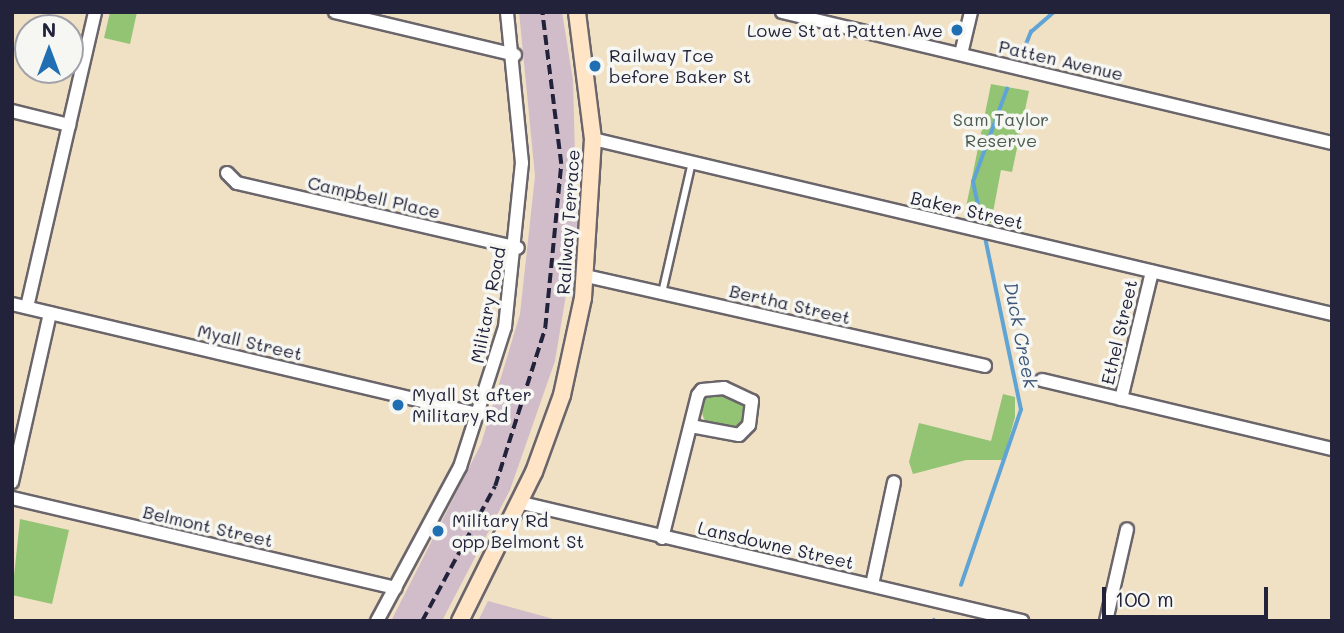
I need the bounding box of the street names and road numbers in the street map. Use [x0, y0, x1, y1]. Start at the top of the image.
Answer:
street label: Patten Avenue [997, 35, 1125, 85]
street label: Railway Terrace [552, 149, 584, 295]
street label: Campbell Place [306, 171, 442, 223]
street label: Baker Street [908, 187, 1026, 233]
street label: Military Road [466, 245, 510, 365]
street label: Ethel Street [1096, 277, 1142, 387]
street label: Bertha Street [727, 280, 853, 328]
street label: Myall Street [195, 319, 305, 365]
street label: Belmont Street [141, 501, 275, 551]
street label: Lansdowne Street [696, 517, 856, 573]

